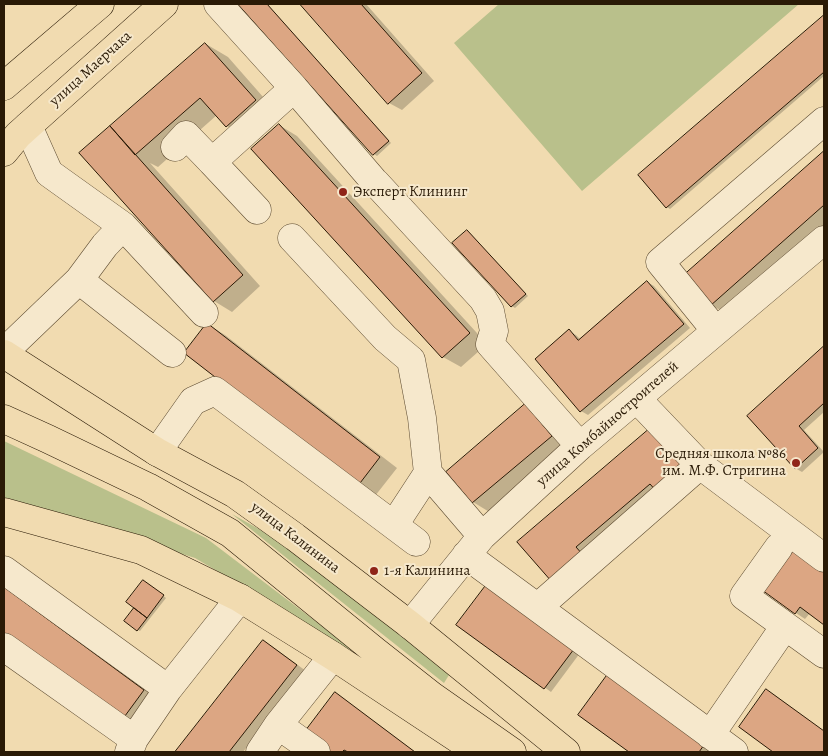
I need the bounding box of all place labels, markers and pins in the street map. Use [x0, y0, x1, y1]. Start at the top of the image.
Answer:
place label: Эксперт Клининг [353, 183, 467, 201]
marker: Эксперт Клининг [337, 186, 349, 198]
place label: Средняя школа №86 им. М.Ф. Стригина [655, 445, 786, 480]
marker: Средняя школа №86 им. М.Ф. Стригина [790, 457, 802, 469]
place label: 1-я Калинина [384, 562, 470, 580]
marker: 1-я Калинина [368, 565, 380, 577]

